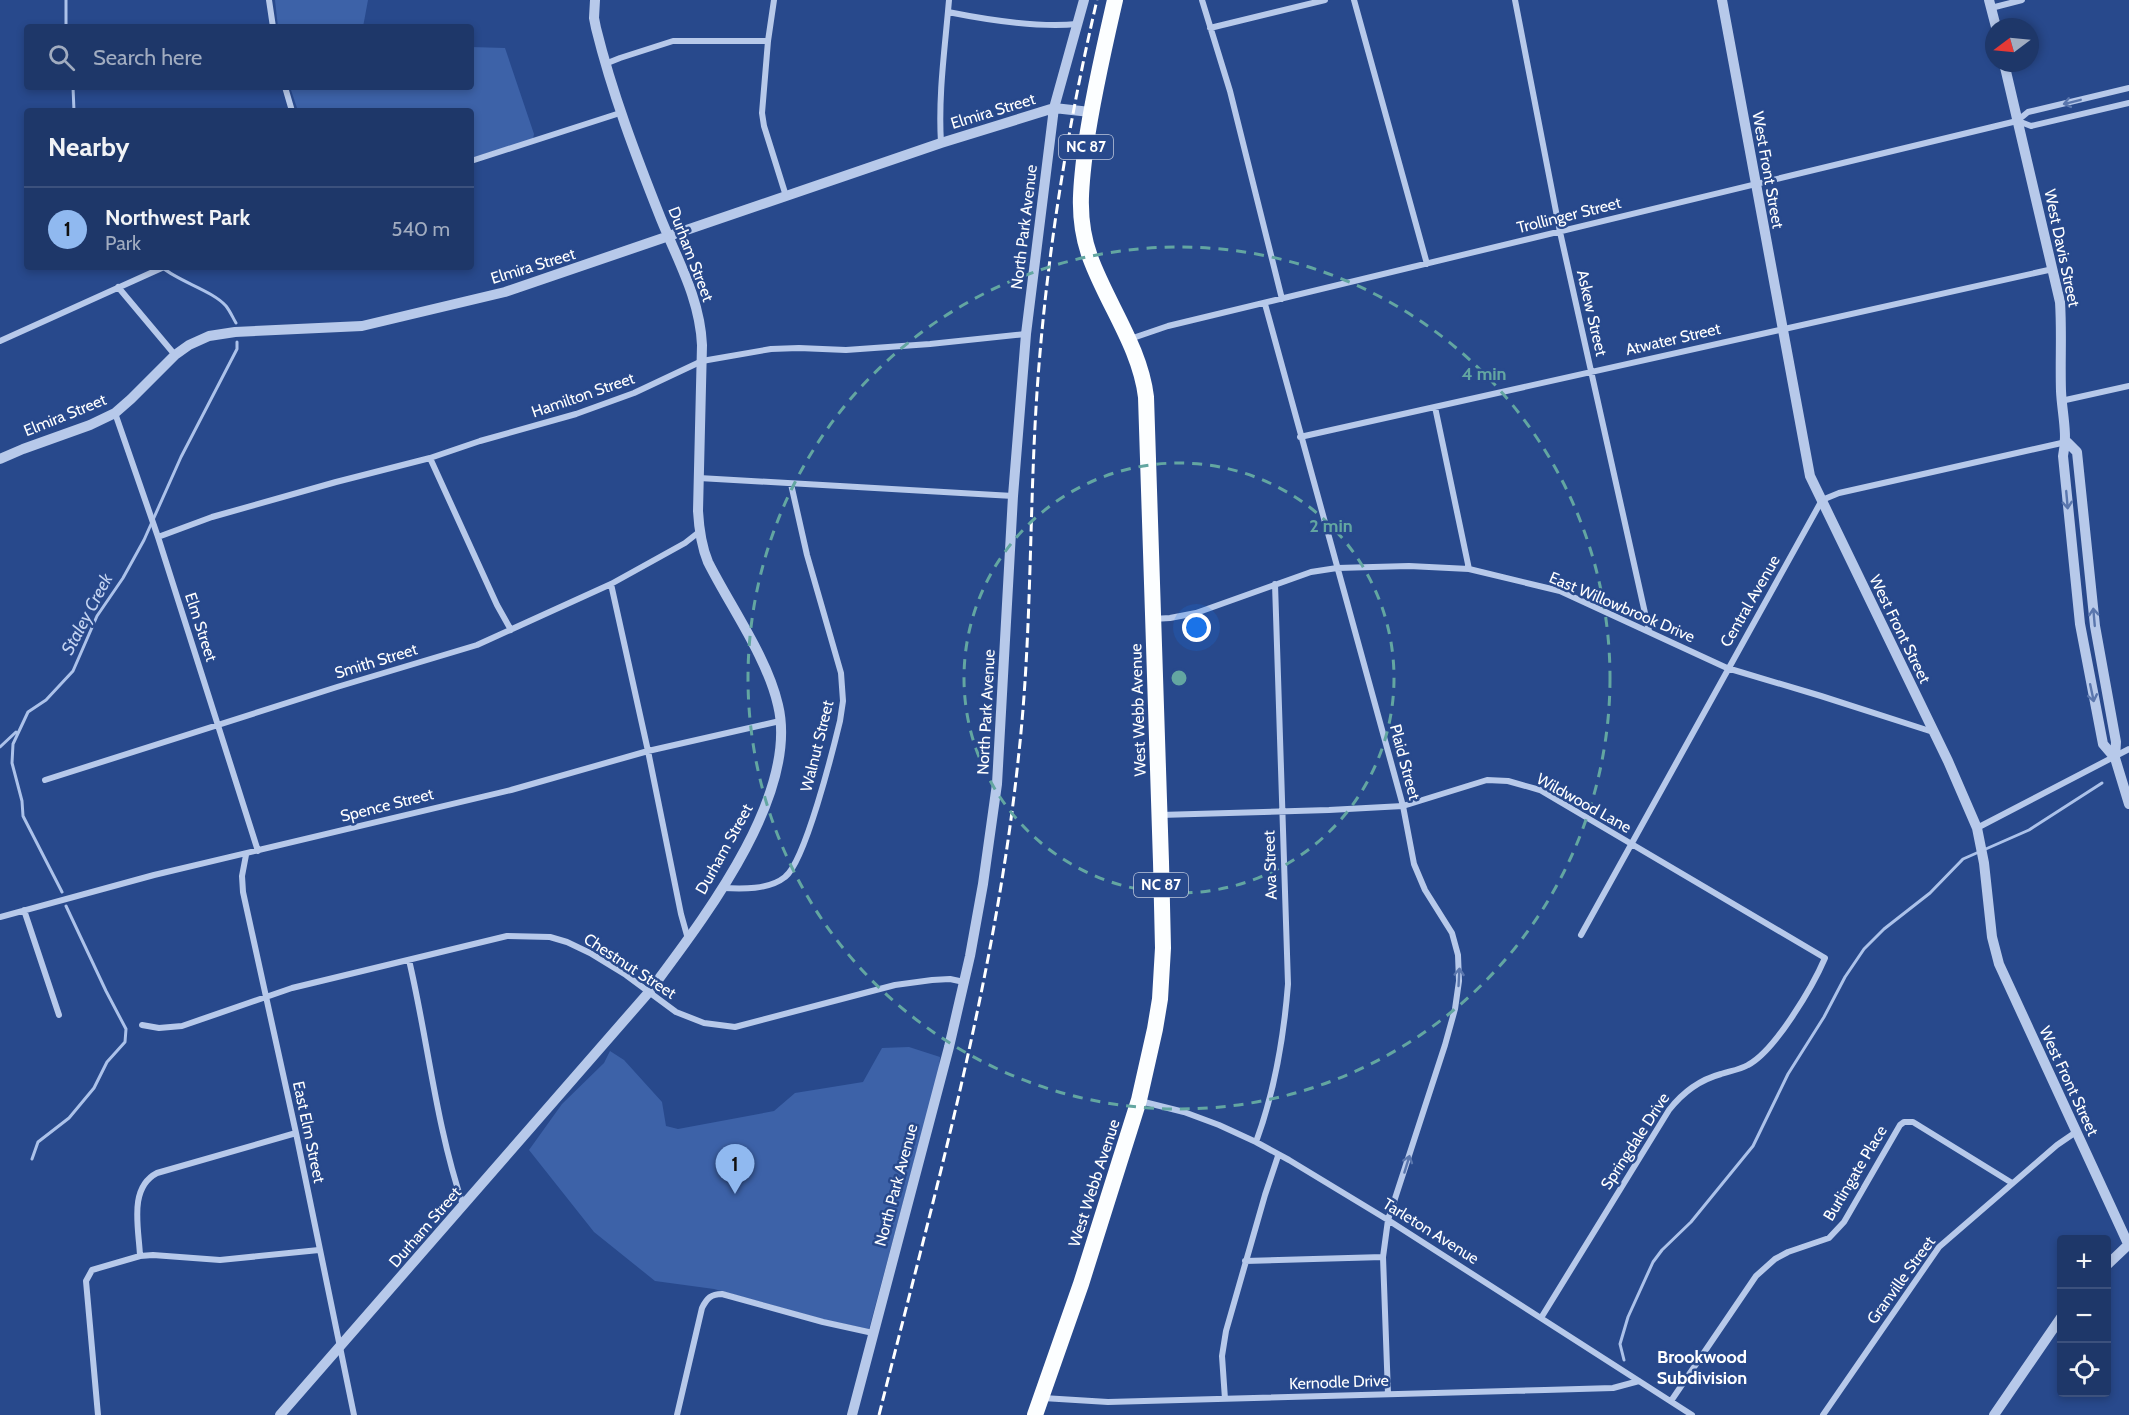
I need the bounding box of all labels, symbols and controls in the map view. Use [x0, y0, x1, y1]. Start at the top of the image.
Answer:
north arrow [1985, 18, 2039, 72]
search box [24, 24, 474, 90]
icon: search [45, 41, 78, 74]
text: Search here [93, 44, 202, 71]
street label: Elmira Street [948, 89, 1038, 133]
one-way arrow [2063, 96, 2082, 108]
street label: West Front Street [1748, 110, 1788, 231]
text: Nearby [48, 131, 129, 163]
road number: NC 87 [1059, 135, 1113, 159]
street label: North Park Avenue [1007, 163, 1041, 291]
street label: West Davis Street [2040, 187, 2084, 309]
street label: Trollinger Street [1515, 193, 1624, 237]
text: Northwest Park [105, 204, 250, 231]
street label: Durham Street [664, 204, 718, 305]
text: 1 [64, 217, 71, 241]
text: 540 m [392, 217, 450, 241]
text: Park [105, 231, 141, 255]
street label: Elmira Street [488, 244, 578, 288]
street label: Askew Street [1573, 268, 1611, 359]
street label: Atwater Street [1624, 319, 1723, 359]
text: 4 min [1461, 363, 1507, 385]
street label: Hamilton Street [529, 368, 638, 422]
street label: Elmira Street [21, 390, 110, 440]
one-way arrow [2062, 490, 2073, 510]
text: 2 min [1309, 515, 1353, 537]
street label: Central Avenue [1716, 552, 1784, 650]
street label: East Willowbrook Drive [1546, 568, 1698, 646]
water label: Staley Creek [56, 569, 118, 658]
street label: West Front Street [1865, 572, 1935, 687]
street label: Elm Street [181, 590, 221, 664]
one-way arrow [2088, 608, 2099, 628]
your location [1182, 613, 1211, 642]
street label: Smith Street [332, 639, 420, 683]
street label: West Webb Avenue [1126, 643, 1150, 777]
street label: North Park Avenue [973, 649, 999, 775]
centre of rings [1169, 668, 1189, 688]
one-way arrow [2087, 683, 2098, 703]
street label: Walnut Street [796, 698, 838, 794]
street label: Plaid Street [1386, 722, 1424, 802]
street label: Wildwood Lane [1533, 769, 1635, 837]
street label: Spence Street [338, 784, 436, 826]
street label: Durham Street [691, 800, 757, 897]
street label: Ava Street [1259, 829, 1281, 900]
road number: NC 87 [1134, 873, 1188, 897]
street label: Chestnut Street [580, 929, 680, 1003]
one-way arrow [1453, 967, 1464, 987]
street label: West Front Street [2035, 1023, 2103, 1139]
street label: East Elm Street [289, 1079, 329, 1185]
street label: Springdale Drive [1597, 1089, 1673, 1193]
street label: West Webb Avenue [1064, 1117, 1124, 1249]
street label: North Park Avenue [871, 1122, 921, 1248]
street label: Burlingate Place [1819, 1122, 1891, 1224]
pin: 1 [716, 1144, 754, 1194]
one-way arrow [1402, 1155, 1413, 1174]
street label: Durham Street [385, 1183, 465, 1271]
street label: Tarleton Avenue [1379, 1194, 1483, 1268]
street label: Granville Street [1863, 1232, 1940, 1328]
map controls [2057, 1235, 2111, 1397]
button: + [2057, 1235, 2111, 1289]
button: − [2057, 1289, 2111, 1343]
button: locate [2057, 1343, 2111, 1397]
district label: Brookwood Subdivision [1657, 1346, 1747, 1389]
street label: Kernodle Drive [1289, 1371, 1389, 1393]

